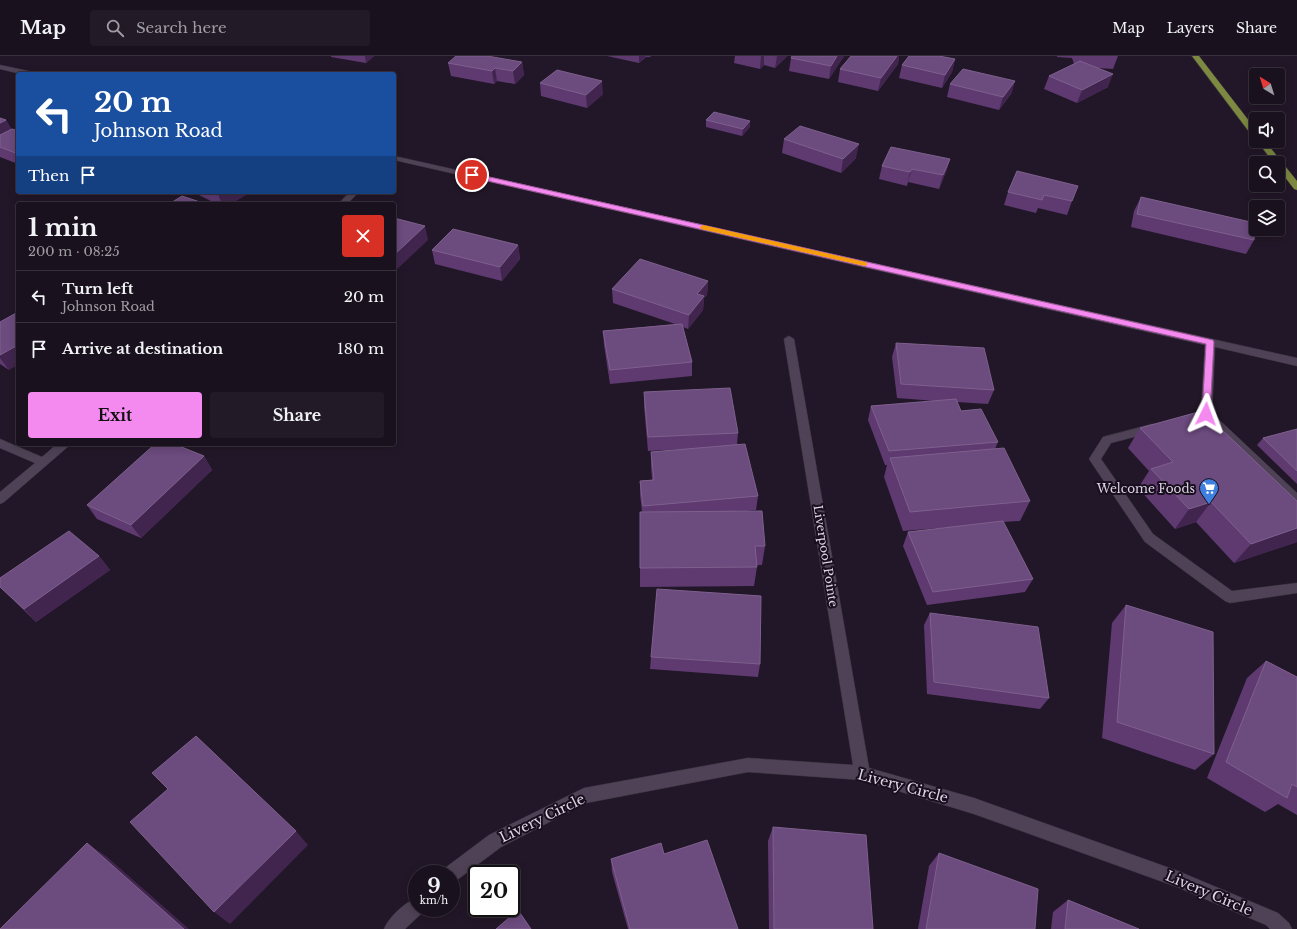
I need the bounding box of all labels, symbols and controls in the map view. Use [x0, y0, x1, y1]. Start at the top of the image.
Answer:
search box [90, 10, 370, 46]
text: Map [20, 16, 66, 39]
icon: search [104, 17, 126, 39]
text: Search here [136, 18, 227, 37]
text: Map [1112, 19, 1145, 37]
text: Layers [1167, 19, 1214, 37]
text: Share [1236, 19, 1277, 37]
north arrow [1249, 68, 1285, 104]
map controls [1249, 68, 1285, 236]
text: 20 m [94, 85, 172, 120]
icon: left [28, 88, 80, 140]
button: sound [1249, 112, 1285, 148]
text: Johnson Road [94, 120, 223, 142]
button: search [1249, 156, 1285, 192]
pin [455, 158, 489, 192]
icon: arrive [77, 164, 99, 186]
icon: arrive [461, 164, 483, 186]
text: Then [28, 166, 69, 185]
button: layers [1249, 200, 1285, 236]
text: 1 min [28, 213, 98, 242]
button: close [342, 215, 384, 257]
text: 200 m · 08:25 [28, 243, 120, 260]
text: Turn left [62, 279, 133, 298]
icon: left [28, 286, 50, 308]
text: 20 m [344, 287, 384, 306]
text: Johnson Road [62, 298, 155, 315]
icon: arrive [28, 338, 50, 360]
text: Arrive at destination [62, 339, 223, 358]
text: 180 m [337, 339, 384, 358]
button: Exit [28, 392, 202, 438]
button: Share [210, 392, 384, 438]
position arrow [1185, 393, 1227, 435]
supermarket icon: Welcome Foods [1198, 477, 1220, 505]
place label: Welcome Foods [1096, 481, 1195, 496]
street label: Liverpool Pointe [811, 504, 841, 608]
street label: Livery Circle [856, 765, 950, 807]
street label: Livery Circle [496, 790, 588, 846]
speed limit sign: 20 [468, 865, 520, 917]
street label: Livery Circle [1163, 867, 1255, 919]
text: 9 [427, 874, 441, 898]
text: km/h [420, 894, 448, 907]

